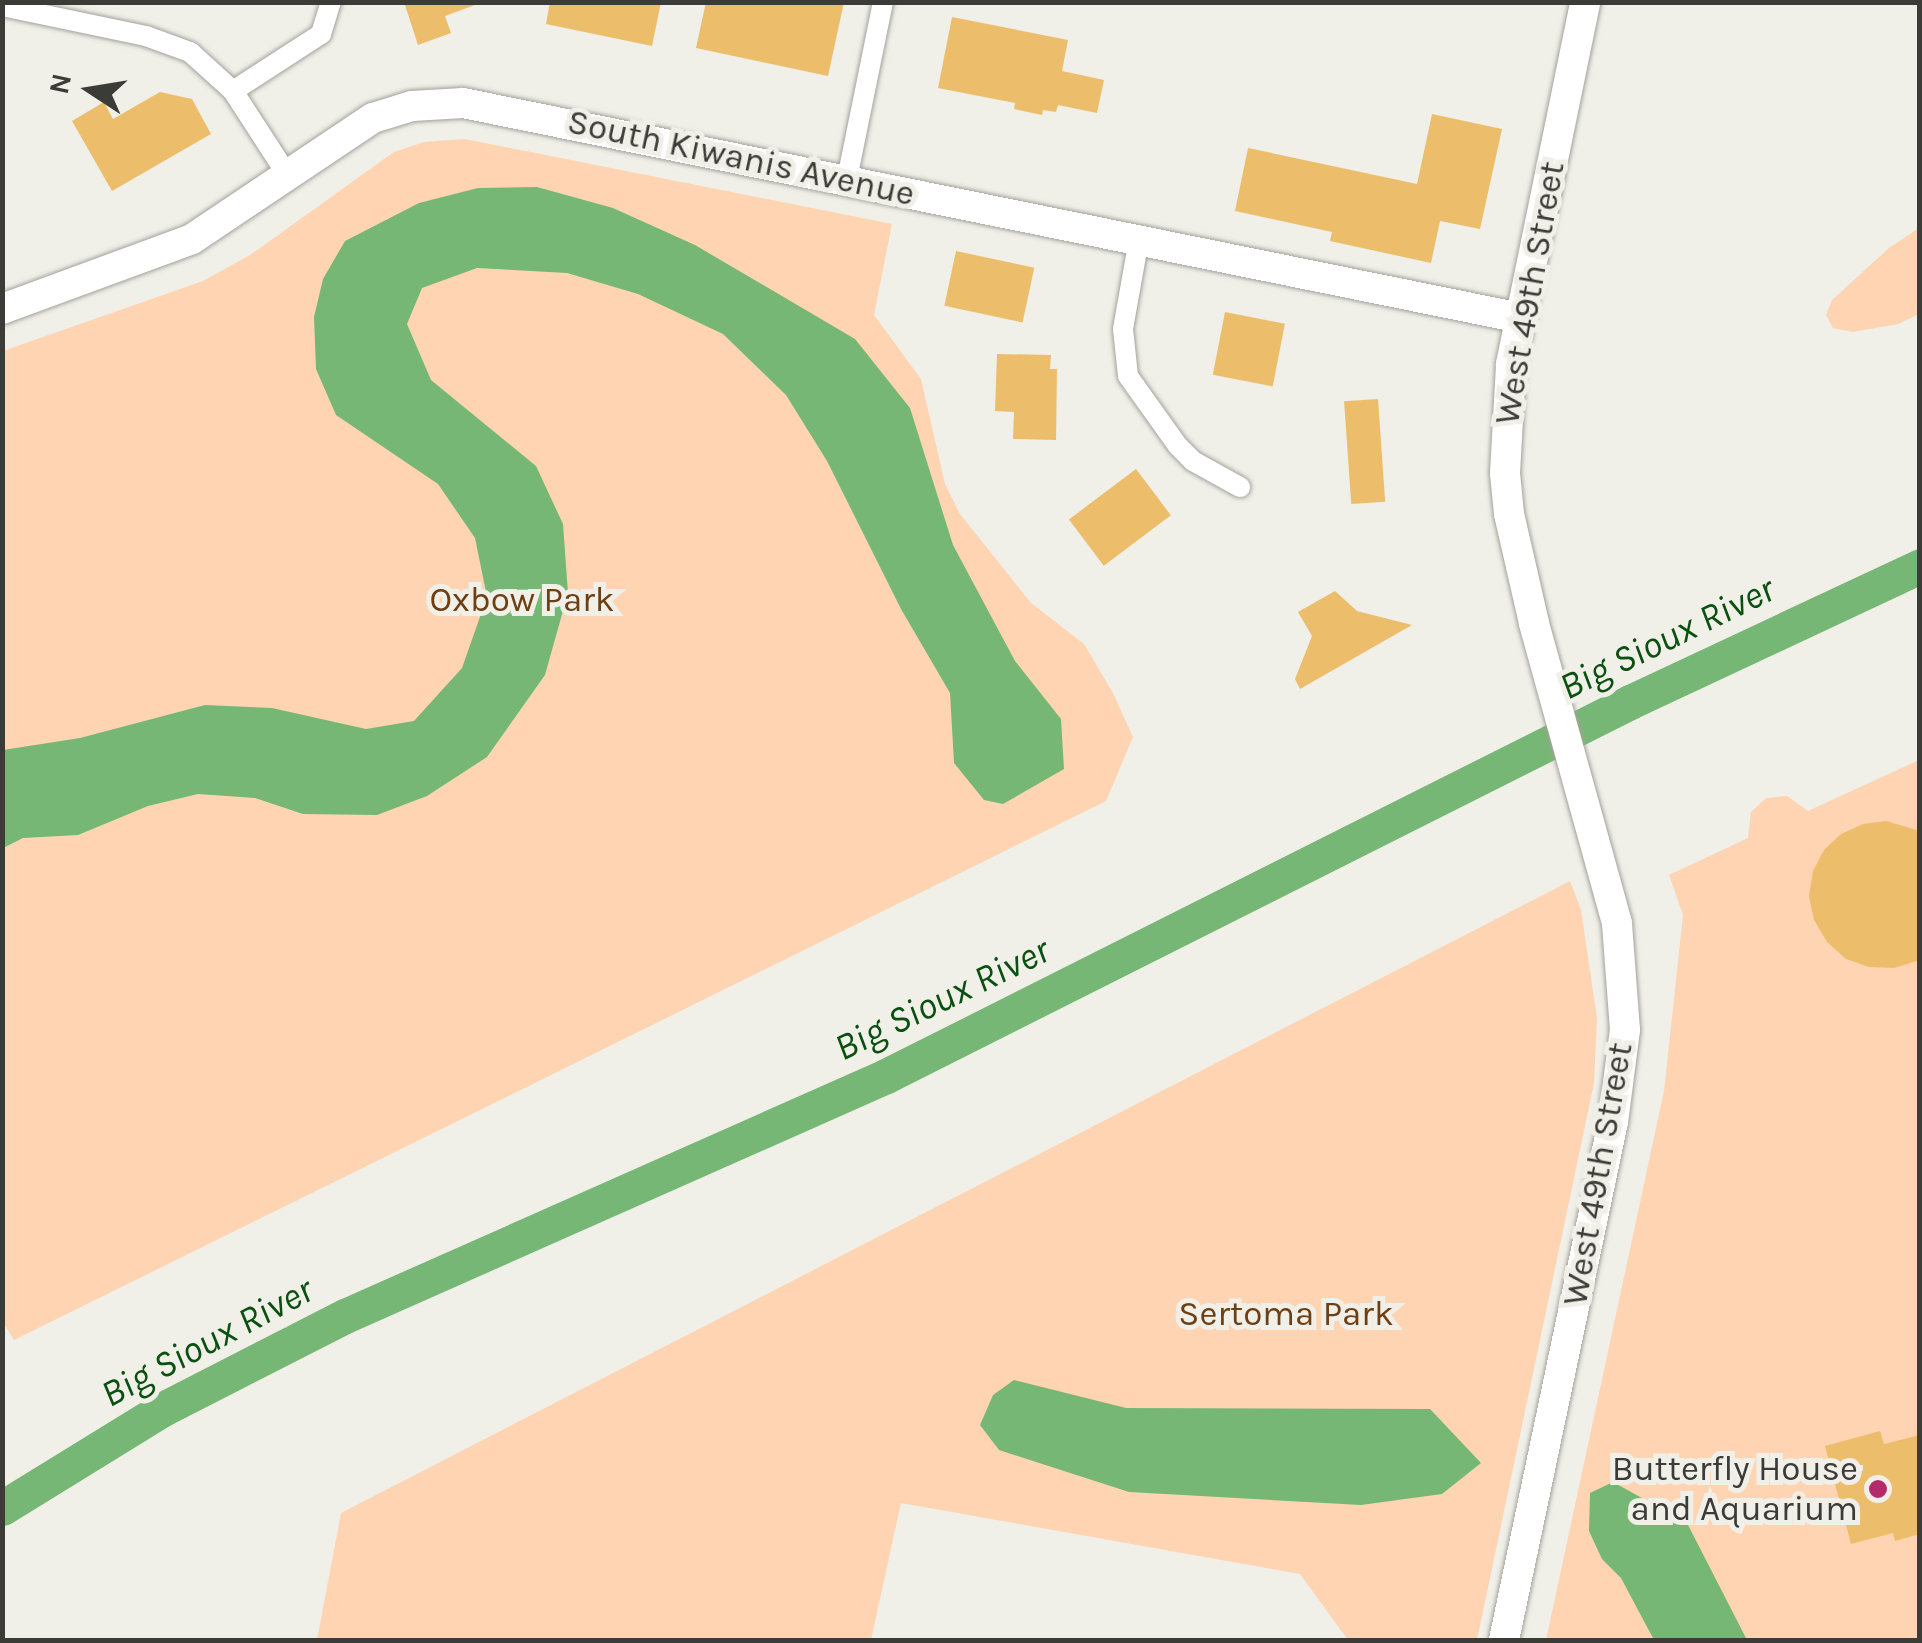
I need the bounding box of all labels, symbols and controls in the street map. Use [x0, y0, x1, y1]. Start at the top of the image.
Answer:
north arrow [40, 40, 140, 140]
text: N [42, 70, 78, 97]
street label: South Kiwanis Avenue [564, 101, 918, 215]
street label: West 49th Street [1486, 158, 1574, 428]
water label: Big Sioux River [1552, 566, 1782, 710]
park label: Oxbow Park [429, 579, 615, 621]
water label: Big Sioux River [827, 927, 1057, 1071]
street label: West 49th Street [1554, 1039, 1642, 1309]
water label: Big Sioux River [93, 1267, 321, 1417]
park label: Sertoma Park [1178, 1293, 1394, 1335]
place label: Butterfly House and Aquarium [1612, 1448, 1858, 1530]
marker: Butterfly House and Aquarium [1867, 1478, 1889, 1500]

